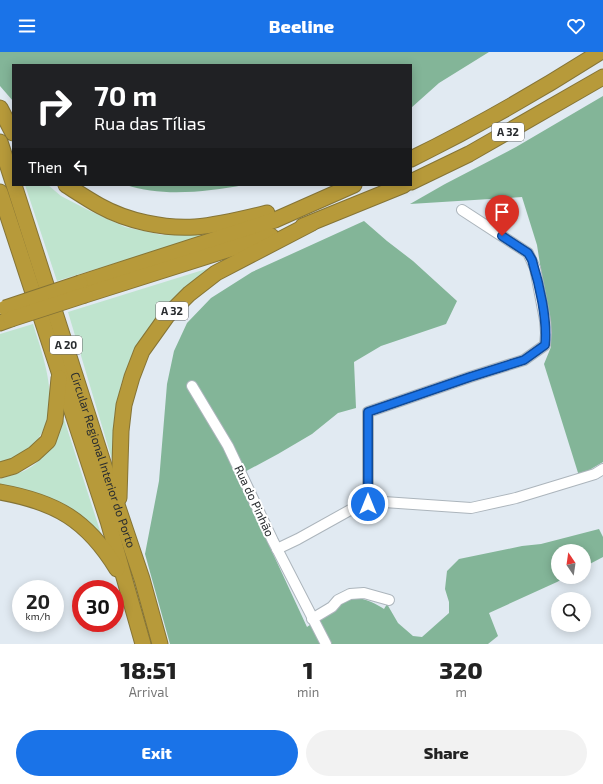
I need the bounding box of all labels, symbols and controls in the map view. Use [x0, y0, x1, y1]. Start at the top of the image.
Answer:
icon: menu [16, 15, 38, 37]
text: Beeline [269, 15, 334, 37]
icon: heart [565, 15, 587, 37]
text: 70 m [94, 78, 157, 112]
icon: right [28, 80, 80, 132]
text: Rua das Tílias [94, 112, 206, 134]
road number: A 32 [492, 123, 524, 141]
icon: left [70, 156, 92, 178]
text: Then [28, 158, 62, 176]
pin [485, 195, 519, 236]
icon: arrive [491, 201, 513, 223]
road number: A 32 [156, 302, 188, 320]
road number: A 20 [50, 336, 82, 354]
street label: Circular Regional Interior do Porto [68, 370, 139, 550]
street label: Rua do Pinhão [232, 463, 278, 539]
position arrow [347, 483, 389, 525]
north arrow [551, 544, 591, 584]
map controls [551, 544, 591, 632]
speed limit sign: 30 [72, 580, 124, 632]
text: 20 [26, 589, 50, 613]
button: search [551, 592, 591, 632]
text: km/h [26, 610, 50, 622]
text: 18:51 [120, 655, 177, 684]
text: 1 [303, 655, 314, 684]
text: 320 [439, 655, 483, 684]
text: Arrival [129, 684, 168, 700]
text: min [297, 684, 319, 700]
text: m [455, 684, 467, 700]
button: Exit [16, 730, 298, 776]
button: Share [306, 730, 587, 776]

